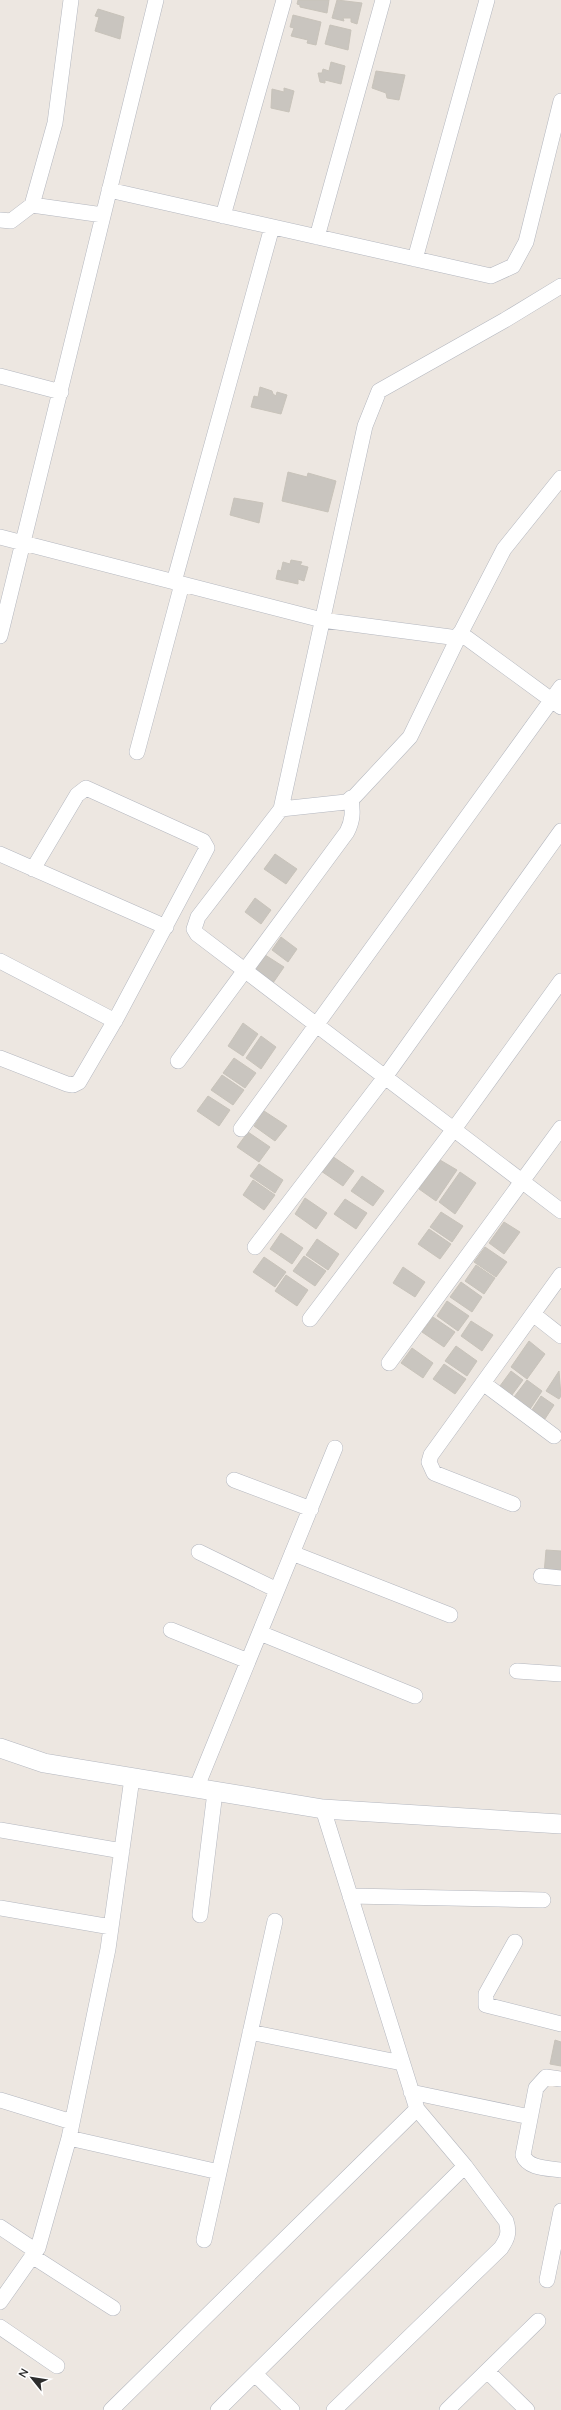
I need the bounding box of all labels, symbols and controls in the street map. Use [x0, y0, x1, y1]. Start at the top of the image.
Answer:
north arrow [12, 2358, 52, 2398]
text: N [15, 2366, 32, 2381]

